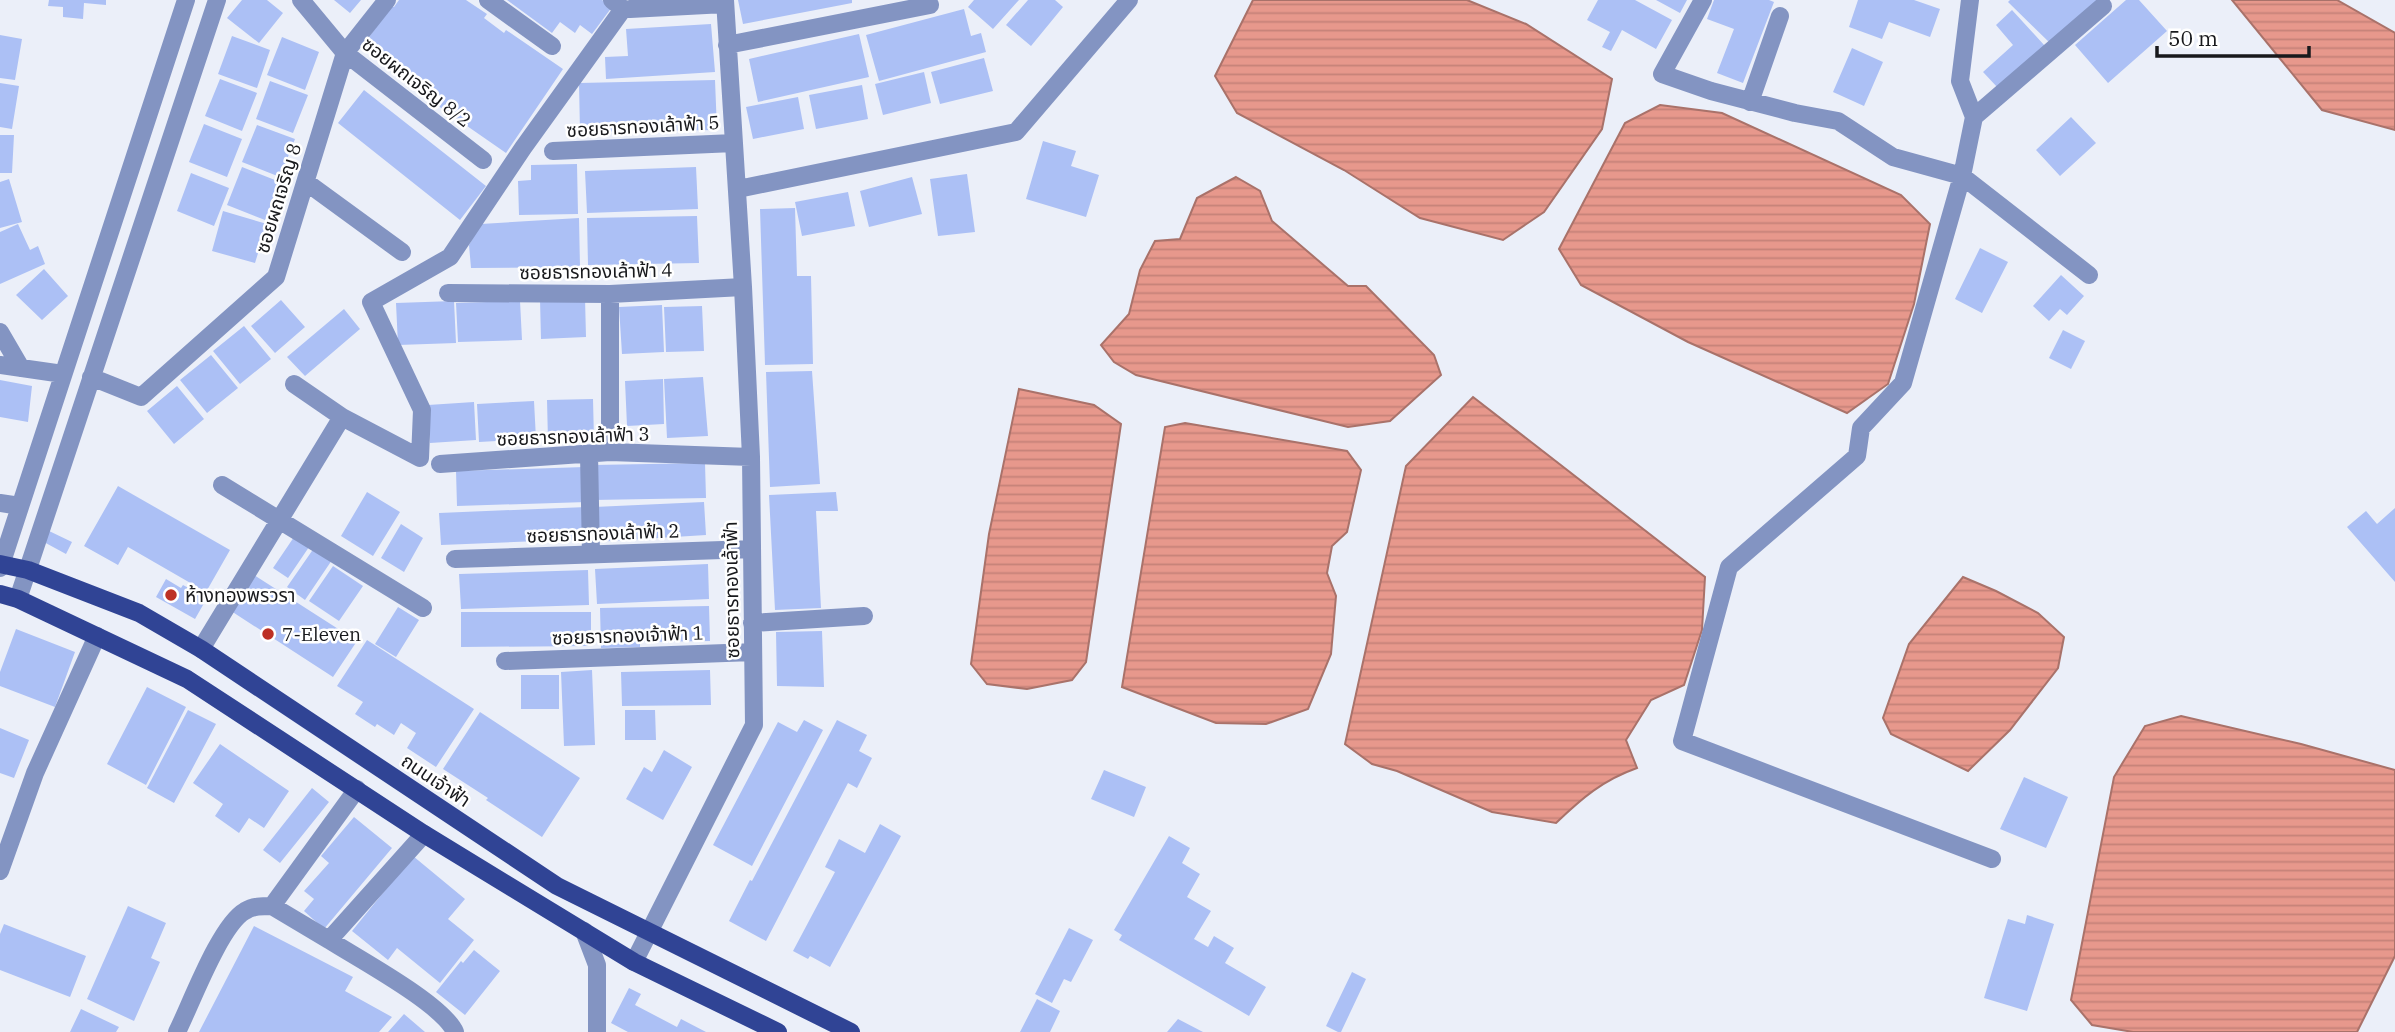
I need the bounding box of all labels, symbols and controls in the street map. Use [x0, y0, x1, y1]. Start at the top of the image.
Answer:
scale bar [2157, 14, 2309, 58]
text: 50 m [2168, 24, 2218, 52]
street label: ซอยผถเจริญ 8/2 [357, 32, 477, 132]
street label: ซอยธารทองเล้าฟ้า 5 [566, 110, 720, 142]
street label: ซอยผถเจริญ 8 [250, 140, 306, 256]
street label: ซอยธารทองเล้าฟ้า 4 [519, 258, 673, 284]
street label: ซอยธารทองเล้าฟ้า 3 [496, 421, 650, 451]
street label: ซอยธารทองเล้าฟ้า 2 [526, 518, 680, 548]
street label: ซอยธารทองเล้าฟ้า [718, 521, 744, 659]
place label: ห้างทองพรวรา [185, 583, 296, 607]
marker: ห้างทองพรวรา [163, 587, 179, 603]
street label: ซอยธารทองเจ้าฟ้า 1 [552, 620, 704, 650]
place label: 7-Eleven [282, 622, 361, 646]
marker: 7-Eleven [260, 626, 276, 642]
street label: ถนนเจ้าฟ้า [397, 748, 475, 812]

